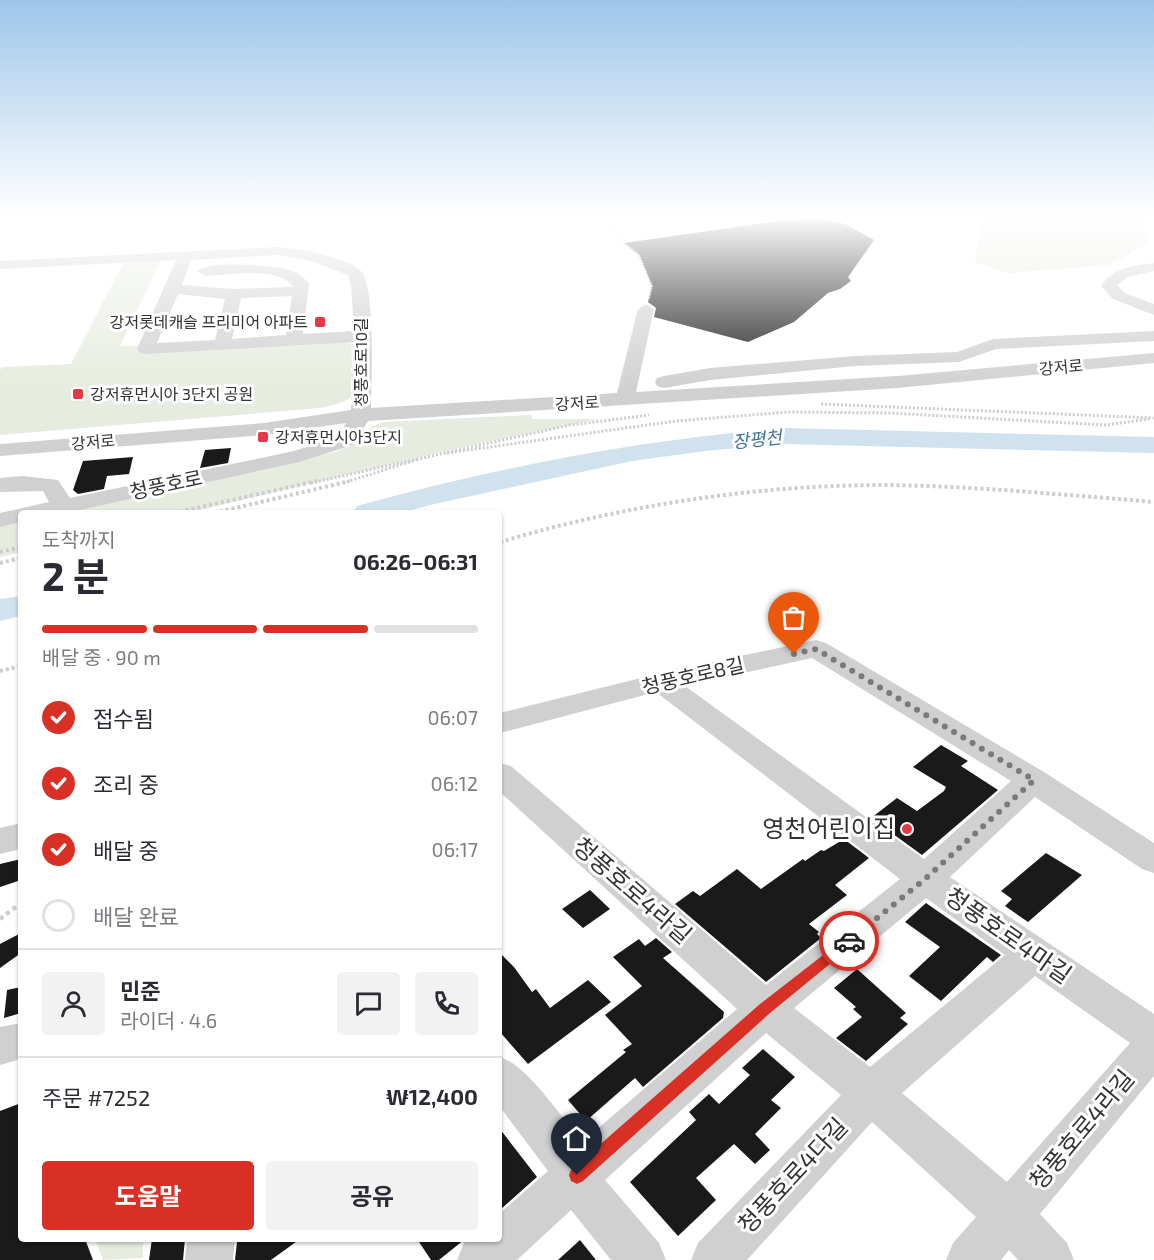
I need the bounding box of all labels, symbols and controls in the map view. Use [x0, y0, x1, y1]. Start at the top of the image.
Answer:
place label: 강저롯데캐슬 프리미어 아파트 [110, 312, 308, 331]
marker: 강저롯데캐슬 프리미어 아파트 [313, 315, 327, 329]
street label: 청풍호로10길 [351, 317, 370, 407]
street label: 강저로 [1038, 355, 1084, 378]
place label: 강저휴먼시아 3단지 공원 [90, 384, 253, 403]
marker: 강저휴먼시아 3단지 공원 [71, 387, 85, 401]
street label: 강저로 [554, 392, 600, 413]
water label: 장평천 [731, 425, 785, 453]
place label: 강저휴먼시아3단지 [275, 427, 402, 446]
street label: 강저로 [70, 430, 116, 453]
marker: 강저휴먼시아3단지 [256, 430, 270, 444]
street label: 청풍호로 [127, 465, 204, 503]
text: 도착까지 [42, 527, 116, 551]
text: 06:26–06:31 [353, 548, 478, 574]
text: 2 분 [42, 552, 109, 599]
pin [768, 592, 819, 654]
icon: bag [777, 601, 810, 634]
text: 배달 중 · 90 m [42, 645, 161, 669]
street label: 청풍호로8길 [639, 652, 746, 698]
icon: check [42, 701, 75, 734]
text: 접수됨 [93, 705, 154, 731]
text: 06:07 [427, 705, 478, 729]
icon: check [42, 767, 75, 800]
text: 조리 중 [93, 771, 159, 797]
text: 06:12 [431, 771, 478, 795]
place label: 영천어린이집 [763, 813, 895, 842]
marker: 영천어린이집 [900, 822, 914, 836]
street label: 청풍호로4라길 [568, 831, 698, 949]
icon: check [42, 833, 75, 866]
text: 배달 중 [93, 837, 159, 863]
text: 06:17 [432, 837, 478, 861]
street label: 청풍호로4마길 [940, 881, 1077, 989]
text: 배달 완료 [93, 903, 179, 929]
courier [819, 911, 879, 971]
icon: car [833, 925, 866, 958]
button: person [42, 972, 105, 1035]
button: chat [337, 972, 400, 1035]
button: phone [415, 972, 478, 1035]
text: 민준 [120, 977, 160, 1003]
text: 라이더 · 4.6 [120, 1008, 217, 1032]
street label: 청풍호로4라길 [1022, 1063, 1139, 1195]
text: ₩12,400 [386, 1083, 478, 1109]
text: 주문 #7252 [42, 1084, 150, 1110]
street label: 청풍호로4다길 [731, 1111, 853, 1239]
pin [551, 1113, 602, 1175]
icon: home [560, 1122, 593, 1155]
button: 도움말 [42, 1161, 254, 1230]
button: 공유 [266, 1161, 478, 1230]

